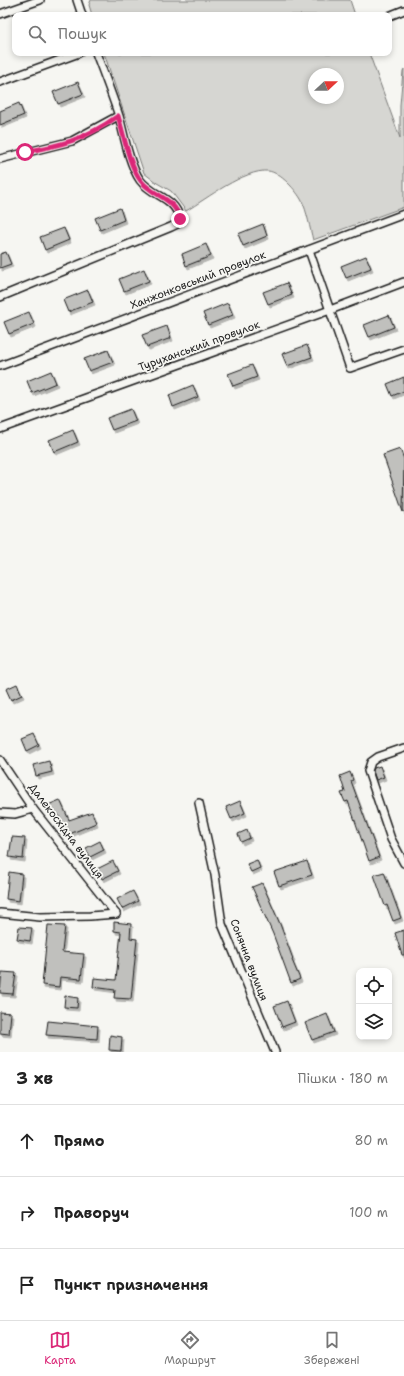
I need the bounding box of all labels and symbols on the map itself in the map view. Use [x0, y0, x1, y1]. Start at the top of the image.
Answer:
north arrow [308, 68, 344, 104]
route start [16, 143, 34, 161]
route end [171, 210, 189, 228]
street label: Ханжонковський провулок [128, 247, 268, 313]
street label: Туруханський провулок [136, 317, 262, 375]
street label: Далекосхідна вулиця [25, 780, 107, 882]
street label: Сонячна вулиця [226, 917, 272, 1003]

